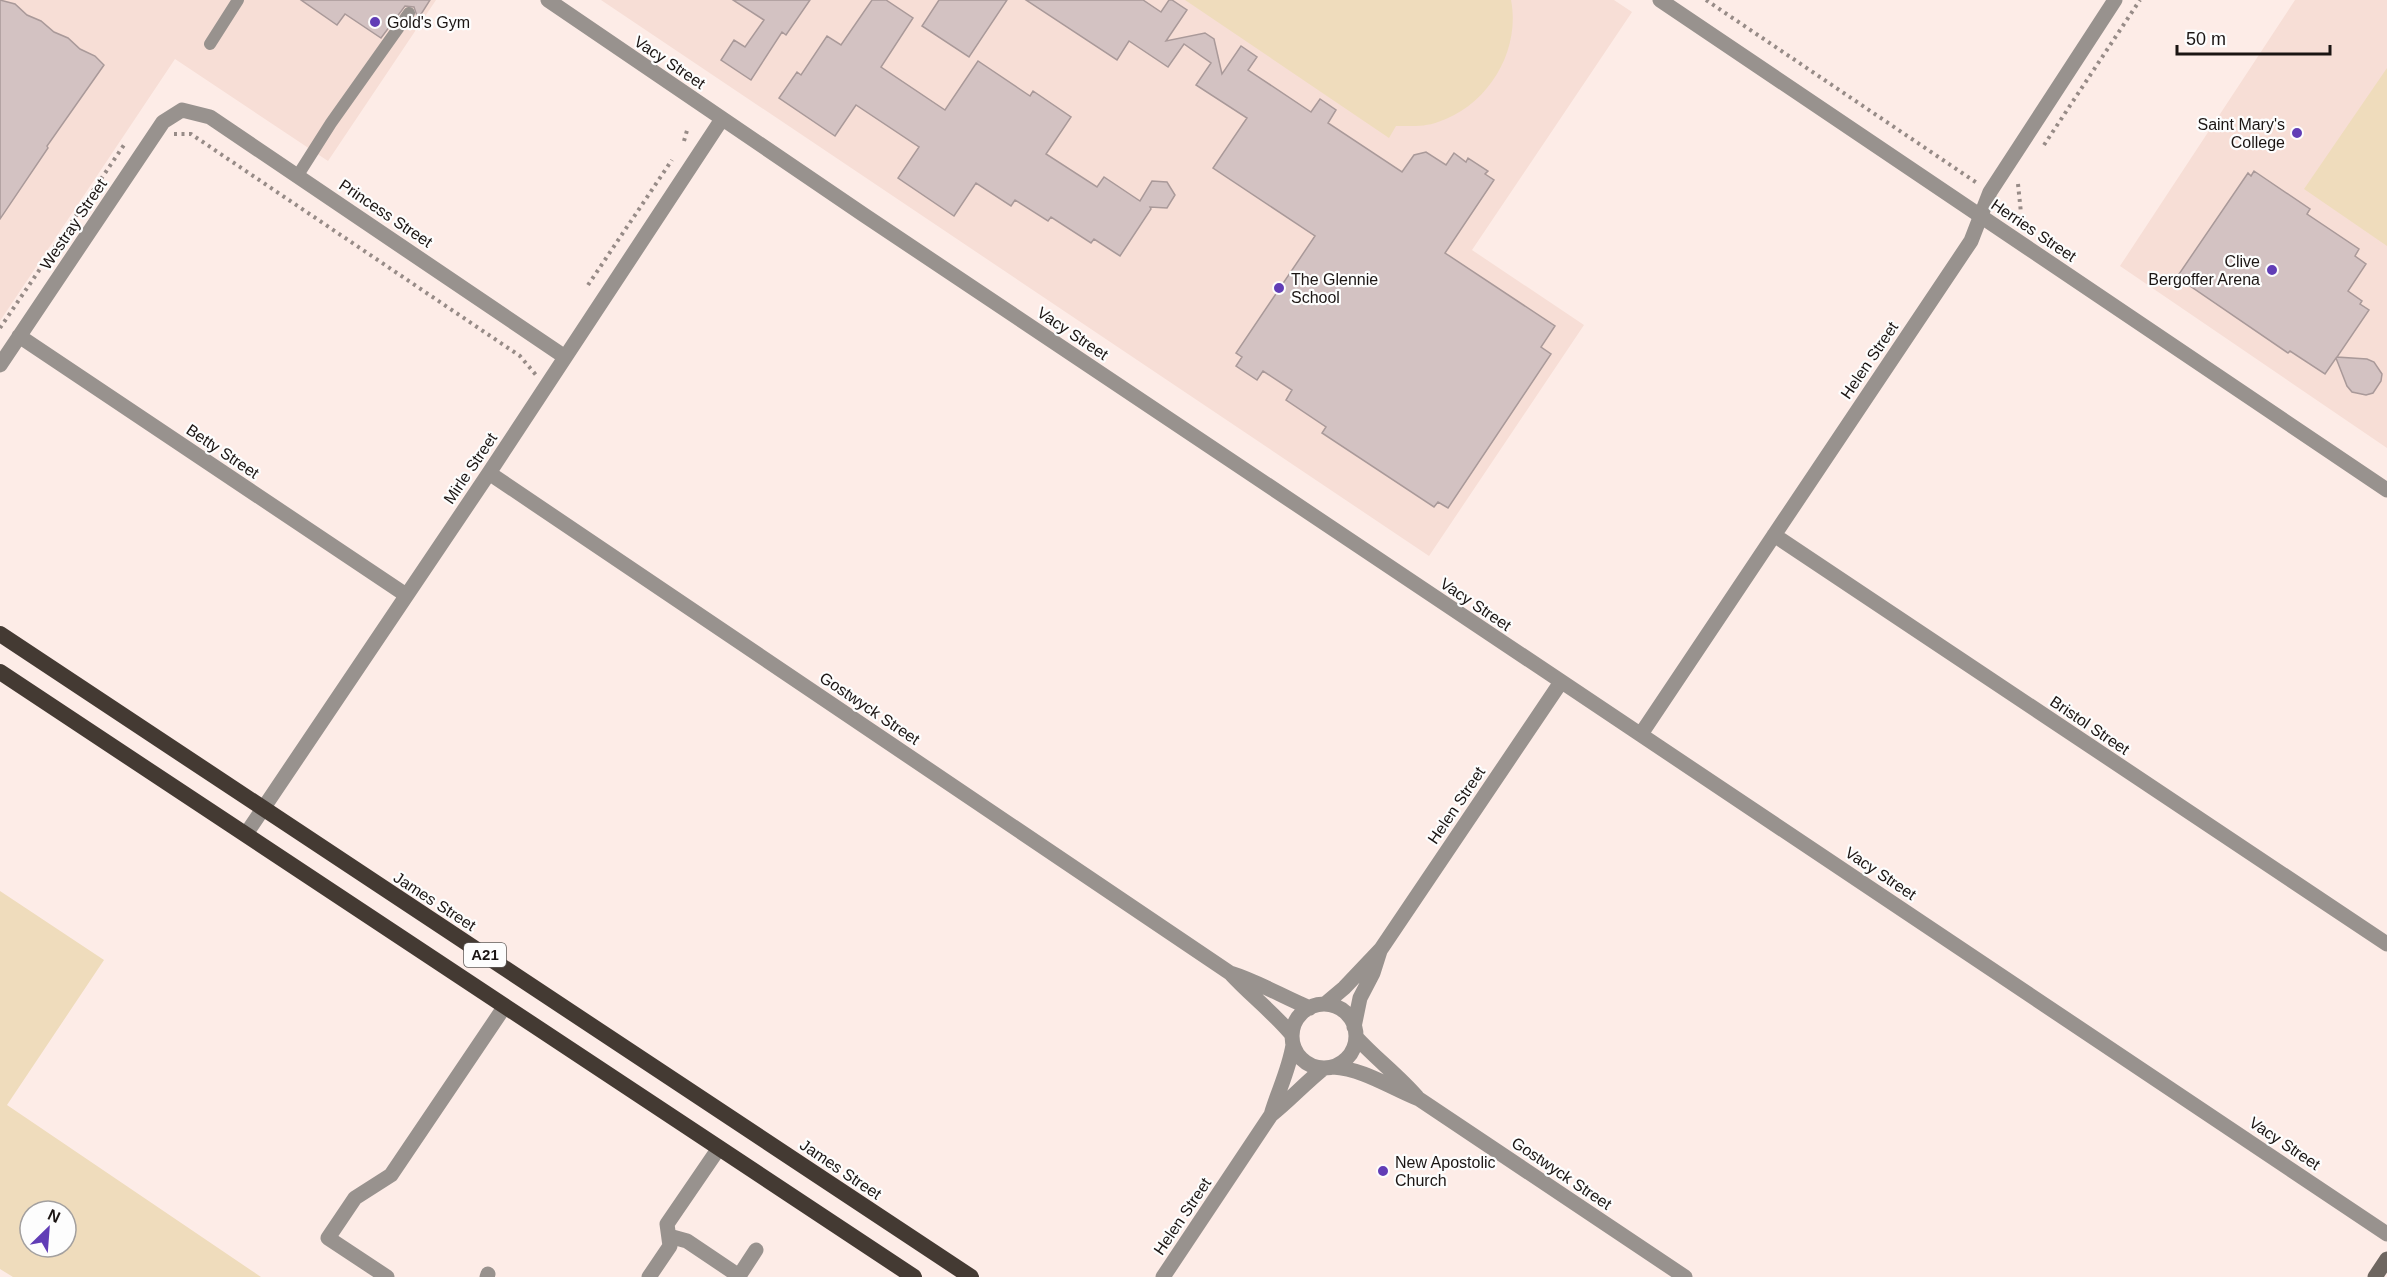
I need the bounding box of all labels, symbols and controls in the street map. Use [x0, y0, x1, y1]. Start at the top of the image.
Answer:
place label: Gold's Gym [387, 14, 470, 31]
marker: Gold's Gym [368, 15, 382, 29]
scale bar [2177, 18, 2330, 56]
text: 50 m [2186, 29, 2226, 49]
street label: Vacy Street [631, 33, 709, 93]
place label: Saint Mary's College [2197, 116, 2285, 151]
marker: Saint Mary's College [2290, 126, 2304, 140]
street label: Westray Street [37, 175, 110, 273]
street label: Princess Street [336, 176, 436, 251]
street label: Herries Street [1988, 196, 2080, 265]
place label: Clive Bergoffer Arena [2148, 253, 2260, 288]
marker: Clive Bergoffer Arena [2265, 263, 2279, 277]
place label: The Glennie School [1291, 271, 1378, 306]
marker: The Glennie School [1272, 281, 1286, 295]
street label: Vacy Street [1034, 304, 1112, 364]
street label: Helen Street [1838, 318, 1902, 402]
street label: Betty Street [183, 421, 263, 482]
street label: Mirle Street [440, 429, 501, 507]
street label: Vacy Street [1437, 575, 1515, 635]
street label: Gostwyck Street [817, 669, 923, 748]
street label: Bristol Street [2047, 693, 2133, 758]
street label: Helen Street [1425, 763, 1489, 847]
street label: Vacy Street [1842, 844, 1920, 904]
street label: James Street [391, 869, 479, 935]
road number: A21 [464, 943, 506, 967]
street label: Vacy Street [2246, 1114, 2324, 1174]
street label: Gostwyck Street [1509, 1134, 1615, 1213]
street label: James Street [797, 1136, 885, 1203]
place label: New Apostolic Church [1395, 1154, 1496, 1189]
marker: New Apostolic Church [1376, 1164, 1390, 1178]
street label: Helen Street [1151, 1174, 1215, 1258]
north arrow [18, 1199, 78, 1259]
text: N [45, 1206, 63, 1226]

